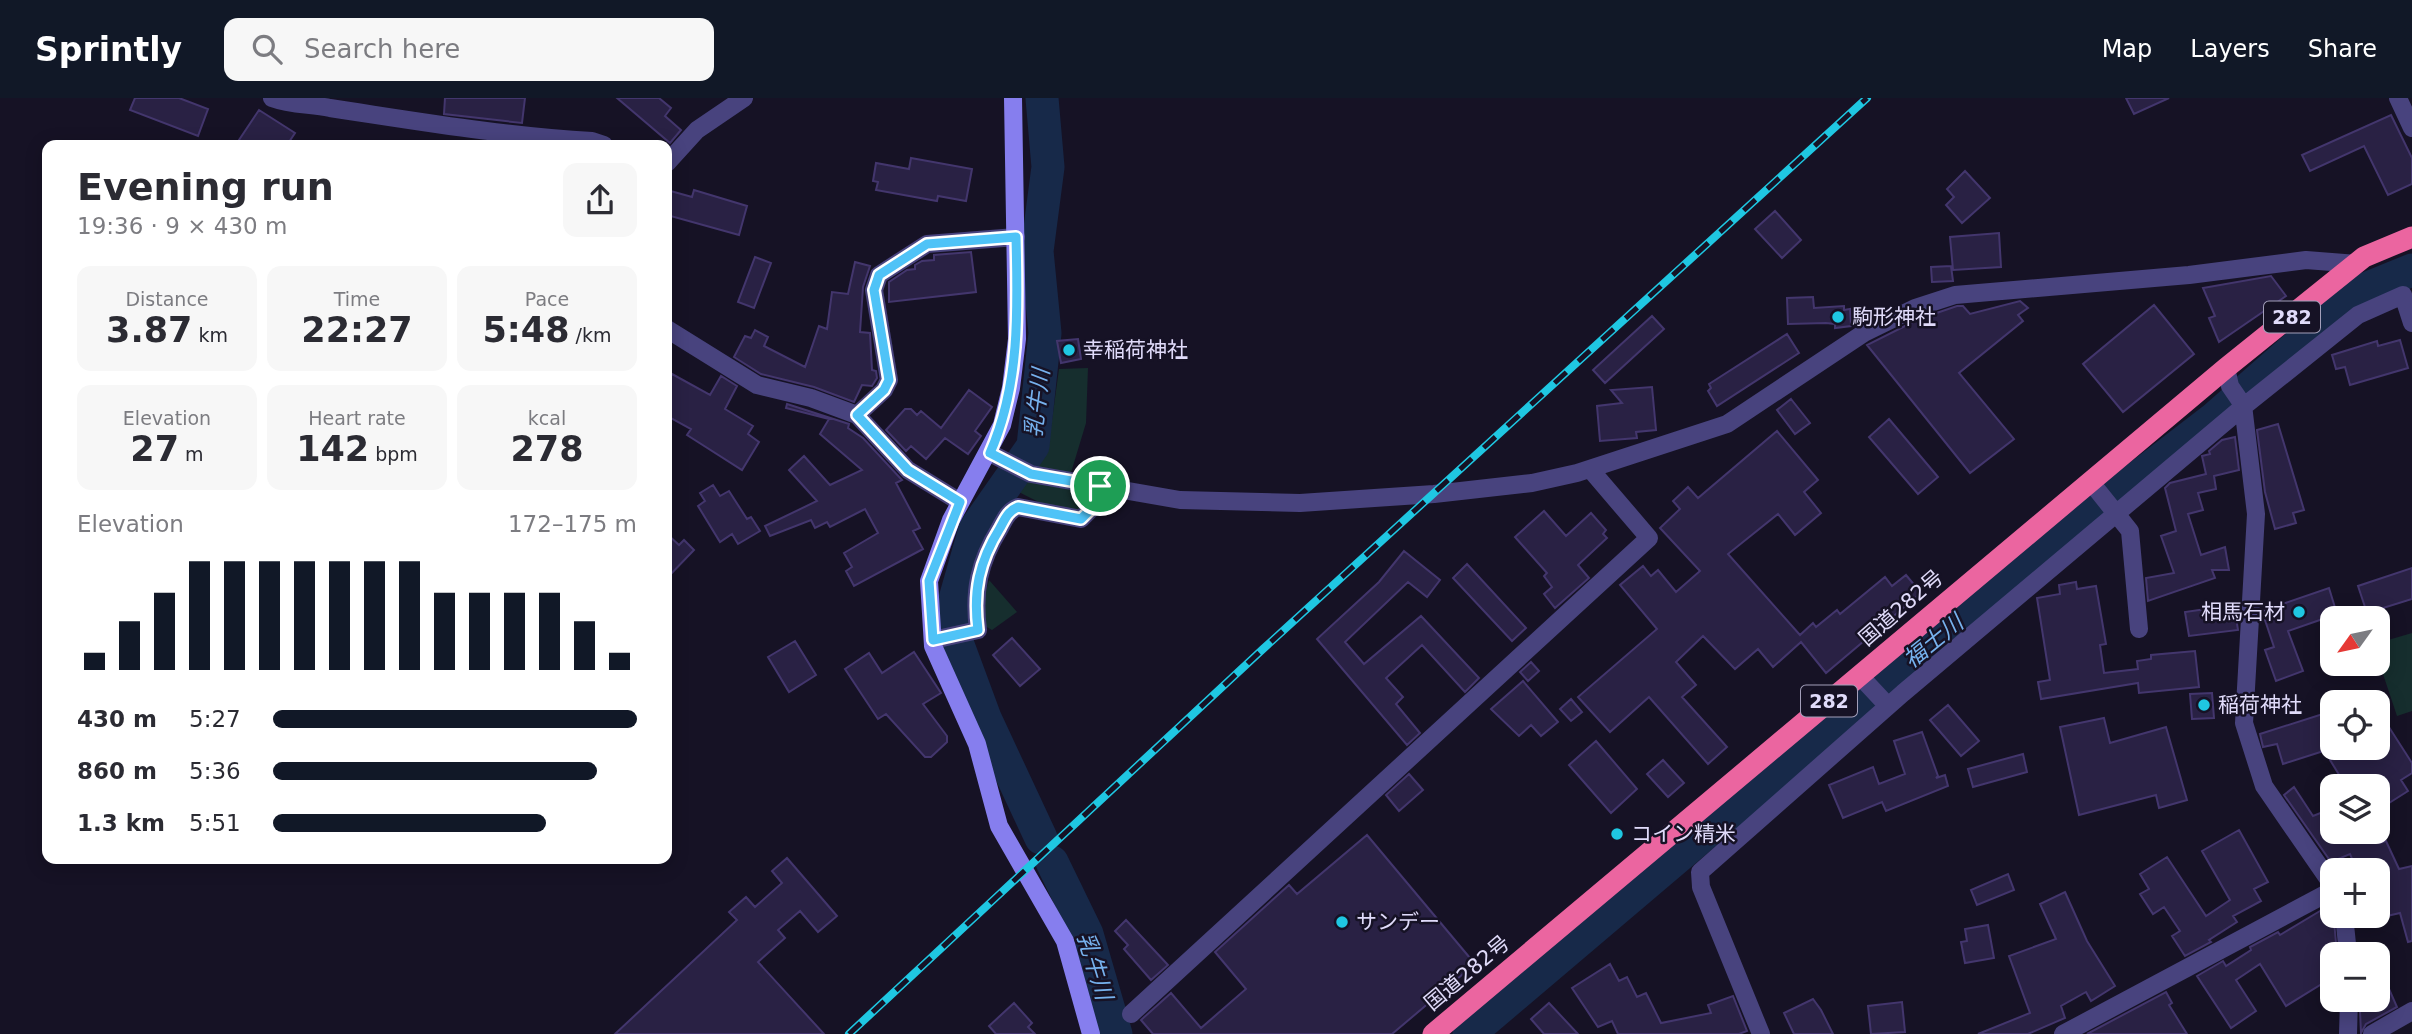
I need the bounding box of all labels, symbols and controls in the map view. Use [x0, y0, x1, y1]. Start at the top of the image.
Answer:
search box [224, 18, 714, 81]
text: Sprintly [35, 30, 182, 69]
icon: search [248, 30, 286, 68]
text: Search here [304, 34, 460, 64]
text: Map [2102, 35, 2152, 63]
text: Layers [2190, 35, 2270, 63]
text: Share [2308, 35, 2377, 63]
button: share [563, 163, 637, 237]
text: Evening run [77, 165, 334, 209]
text: 19:36 · 9 × 430 m [77, 213, 287, 239]
text: Distance [125, 288, 209, 310]
text: Time [334, 288, 380, 310]
text: Pace [525, 288, 569, 310]
road number: 282 [2264, 302, 2320, 332]
place label: 駒形神社 [1852, 305, 1936, 329]
marker: 駒形神社 [1830, 309, 1846, 325]
text: 3.87 [106, 310, 192, 350]
text: 22:27 [301, 310, 413, 350]
text: 5:48 [482, 310, 570, 350]
text: km [192, 324, 228, 346]
text: /km [570, 324, 612, 346]
place label: 幸稲荷神社 [1083, 338, 1188, 362]
marker: 幸稲荷神社 [1061, 342, 1077, 358]
water label: 乳牛川 [1020, 364, 1054, 439]
text: Elevation [123, 407, 211, 429]
text: Heart rate [308, 407, 406, 429]
text: kcal [528, 407, 566, 429]
text: 27 [130, 429, 179, 469]
text: 142 [296, 429, 369, 469]
text: 278 [510, 429, 584, 469]
text: m [179, 443, 204, 465]
text: bpm [369, 443, 418, 465]
pin [1070, 456, 1130, 516]
icon: arrive [1081, 467, 1119, 505]
text: Elevation [77, 511, 184, 537]
text: 172–175 m [508, 511, 637, 537]
street label: 国道282号 [1854, 565, 1948, 651]
place label: 相馬石材 [2201, 600, 2285, 624]
marker: 相馬石材 [2291, 604, 2307, 620]
north arrow [2320, 606, 2390, 676]
map controls [2320, 606, 2390, 1012]
water label: 福士川 [1898, 607, 1970, 673]
road number: 282 [1801, 686, 1857, 716]
button: locate [2320, 690, 2390, 760]
place label: 稲荷神社 [2218, 693, 2302, 717]
marker: 稲荷神社 [2196, 697, 2212, 713]
text: 430 m [77, 706, 157, 732]
text: 5:27 [189, 706, 241, 732]
text: 860 m [77, 758, 157, 784]
text: 5:36 [189, 758, 241, 784]
button: layers [2320, 774, 2390, 844]
text: 1.3 km [77, 810, 165, 836]
text: 5:51 [189, 810, 241, 836]
place label: コイン精米 [1631, 822, 1736, 846]
marker: コイン精米 [1609, 826, 1625, 842]
button: + [2320, 858, 2390, 928]
place label: サンデー [1356, 910, 1440, 934]
marker: サンデー [1334, 914, 1350, 930]
water label: 乳牛川 [1072, 929, 1118, 1006]
street label: 国道282号 [1420, 931, 1514, 1015]
button: − [2320, 942, 2390, 1012]

